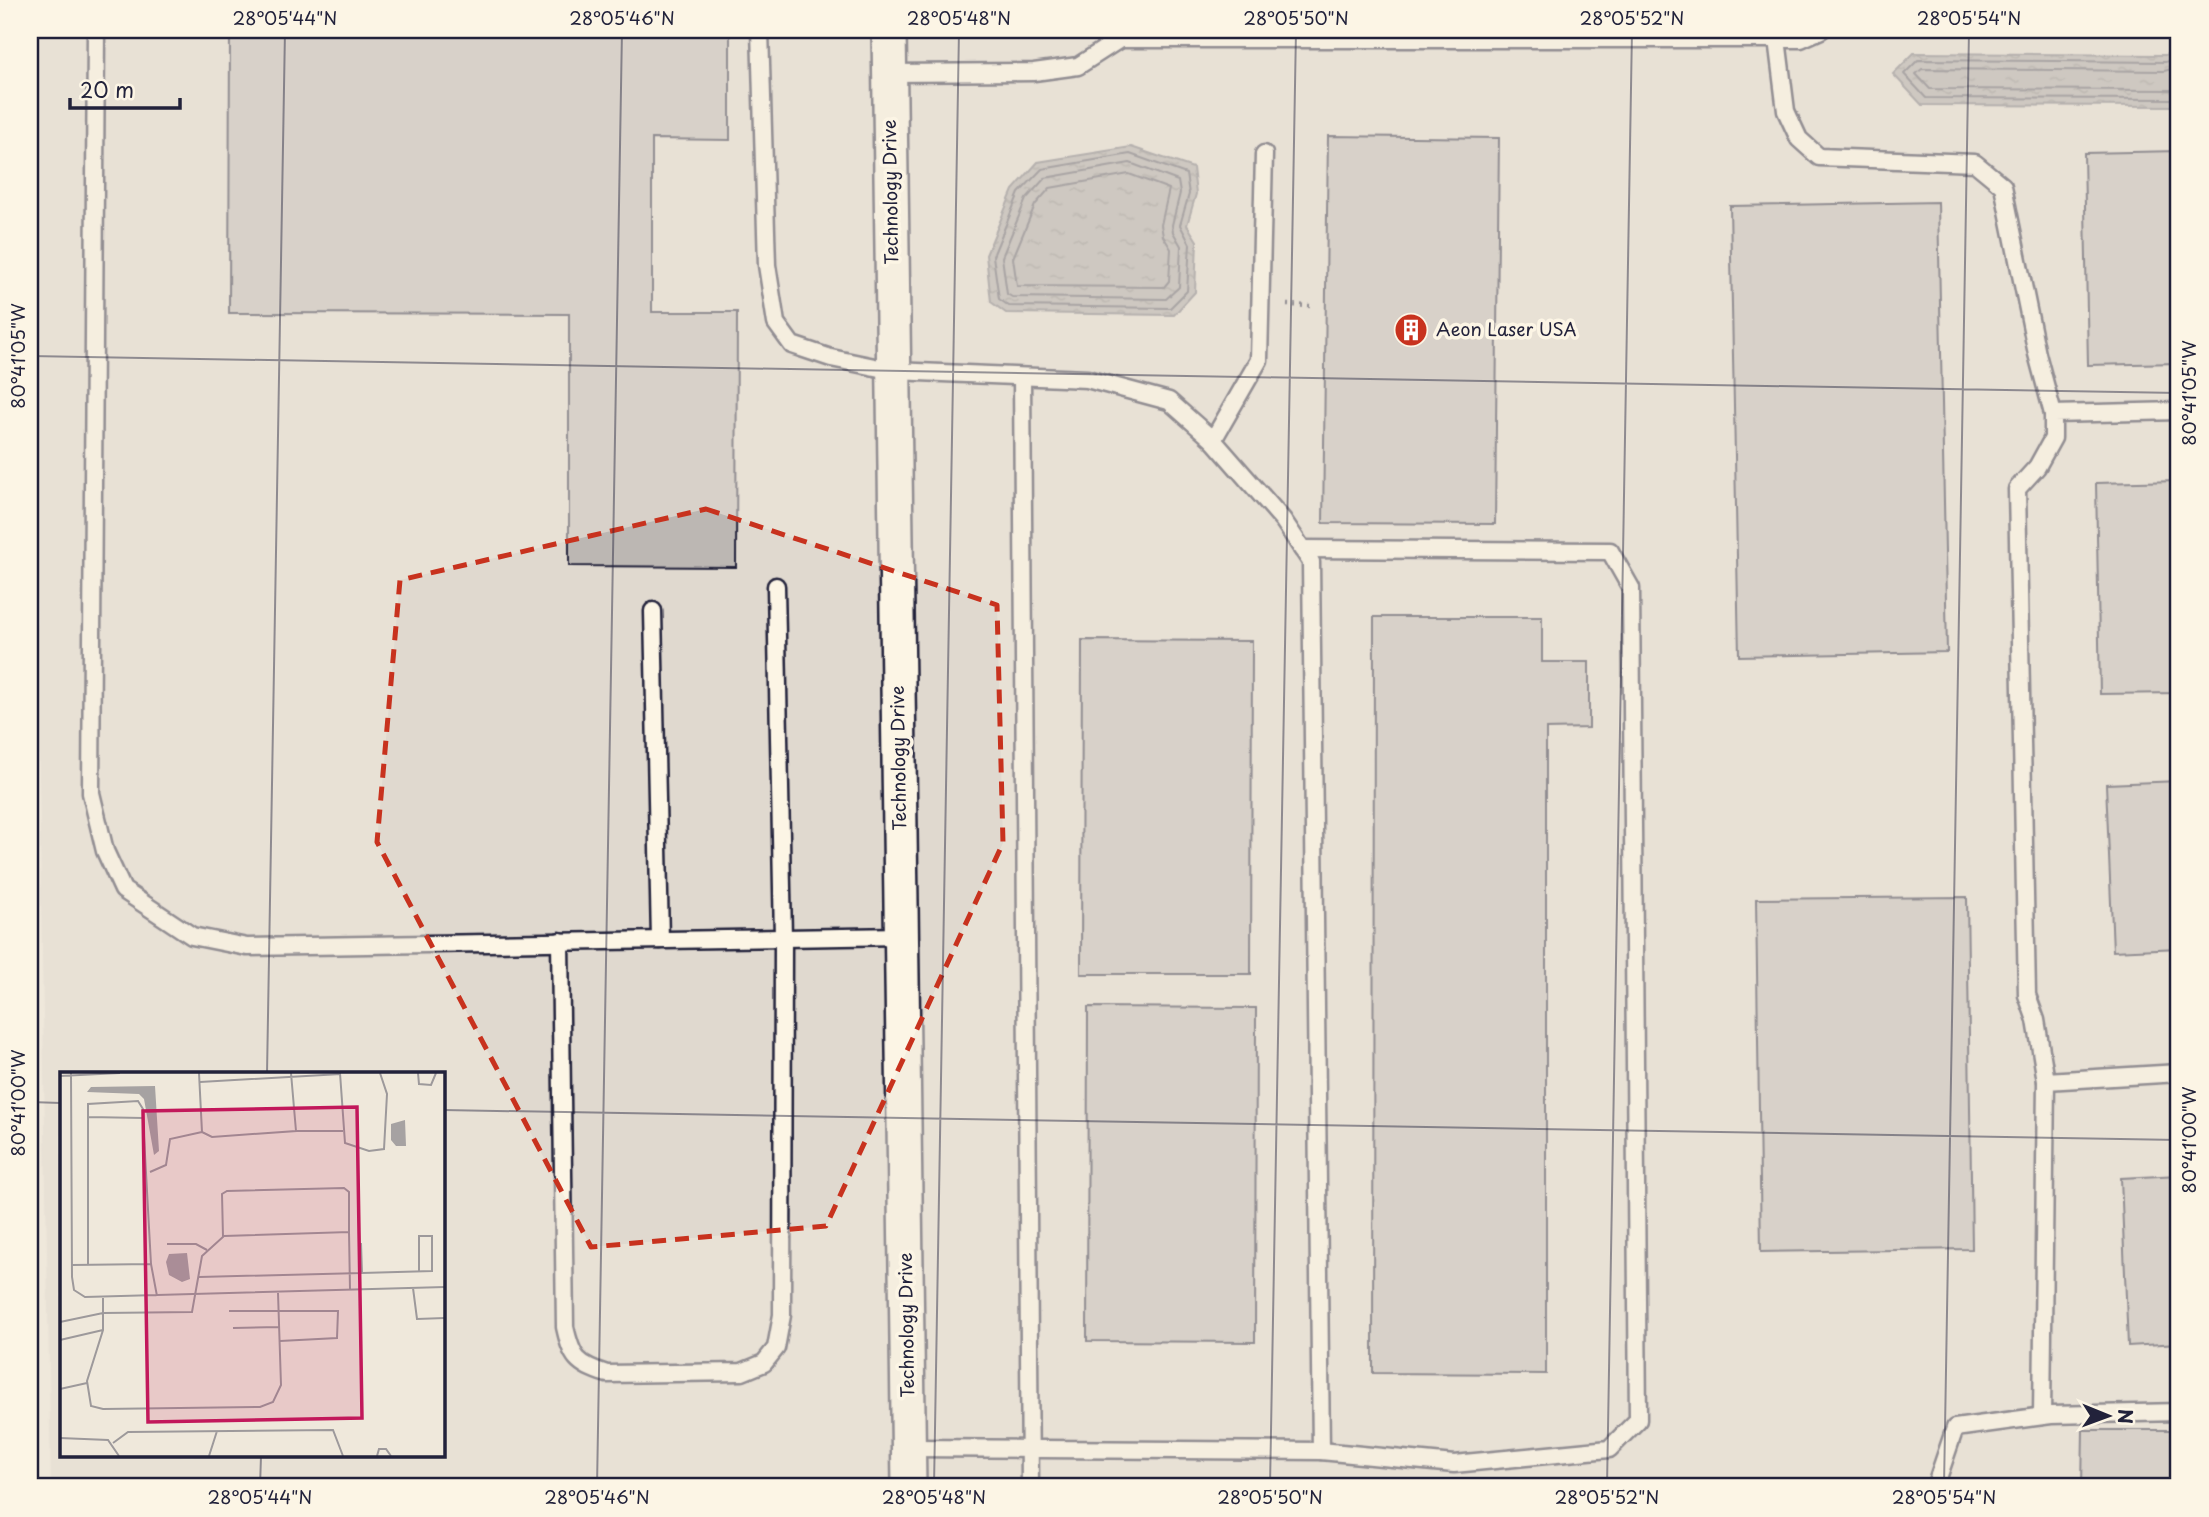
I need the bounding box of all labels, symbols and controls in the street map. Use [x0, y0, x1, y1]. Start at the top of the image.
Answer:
text: 28°05'44"N [233, 4, 337, 31]
text: 28°05'46"N [569, 4, 675, 31]
text: 28°05'48"N [907, 4, 1011, 31]
text: 28°05'50"N [1243, 4, 1349, 31]
text: 28°05'52"N [1580, 4, 1684, 31]
text: 28°05'54"N [1917, 4, 2021, 31]
scale bar [70, 66, 180, 110]
text: 20 m [80, 73, 134, 105]
street label: Technology Drive [875, 119, 904, 265]
text: 80°41'05"W [4, 303, 31, 409]
building icon: Aeon Laser USA [1392, 311, 1430, 349]
place label: Aeon Laser USA [1436, 315, 1577, 342]
text: 80°41'05"W [2175, 340, 2202, 446]
street label: Technology Drive [883, 685, 912, 831]
text: 80°41'00"W [4, 1049, 31, 1156]
inset map [60, 1072, 444, 1458]
text: 80°41'00"W [2175, 1086, 2202, 1193]
street label: Technology Drive [891, 1252, 920, 1398]
north arrow [2072, 1380, 2142, 1450]
text: N [2112, 1409, 2140, 1424]
text: 28°05'44"N [208, 1483, 312, 1510]
text: 28°05'46"N [544, 1483, 650, 1510]
text: 28°05'48"N [882, 1483, 986, 1510]
text: 28°05'50"N [1217, 1483, 1323, 1510]
text: 28°05'52"N [1555, 1483, 1659, 1510]
text: 28°05'54"N [1892, 1483, 1996, 1510]

